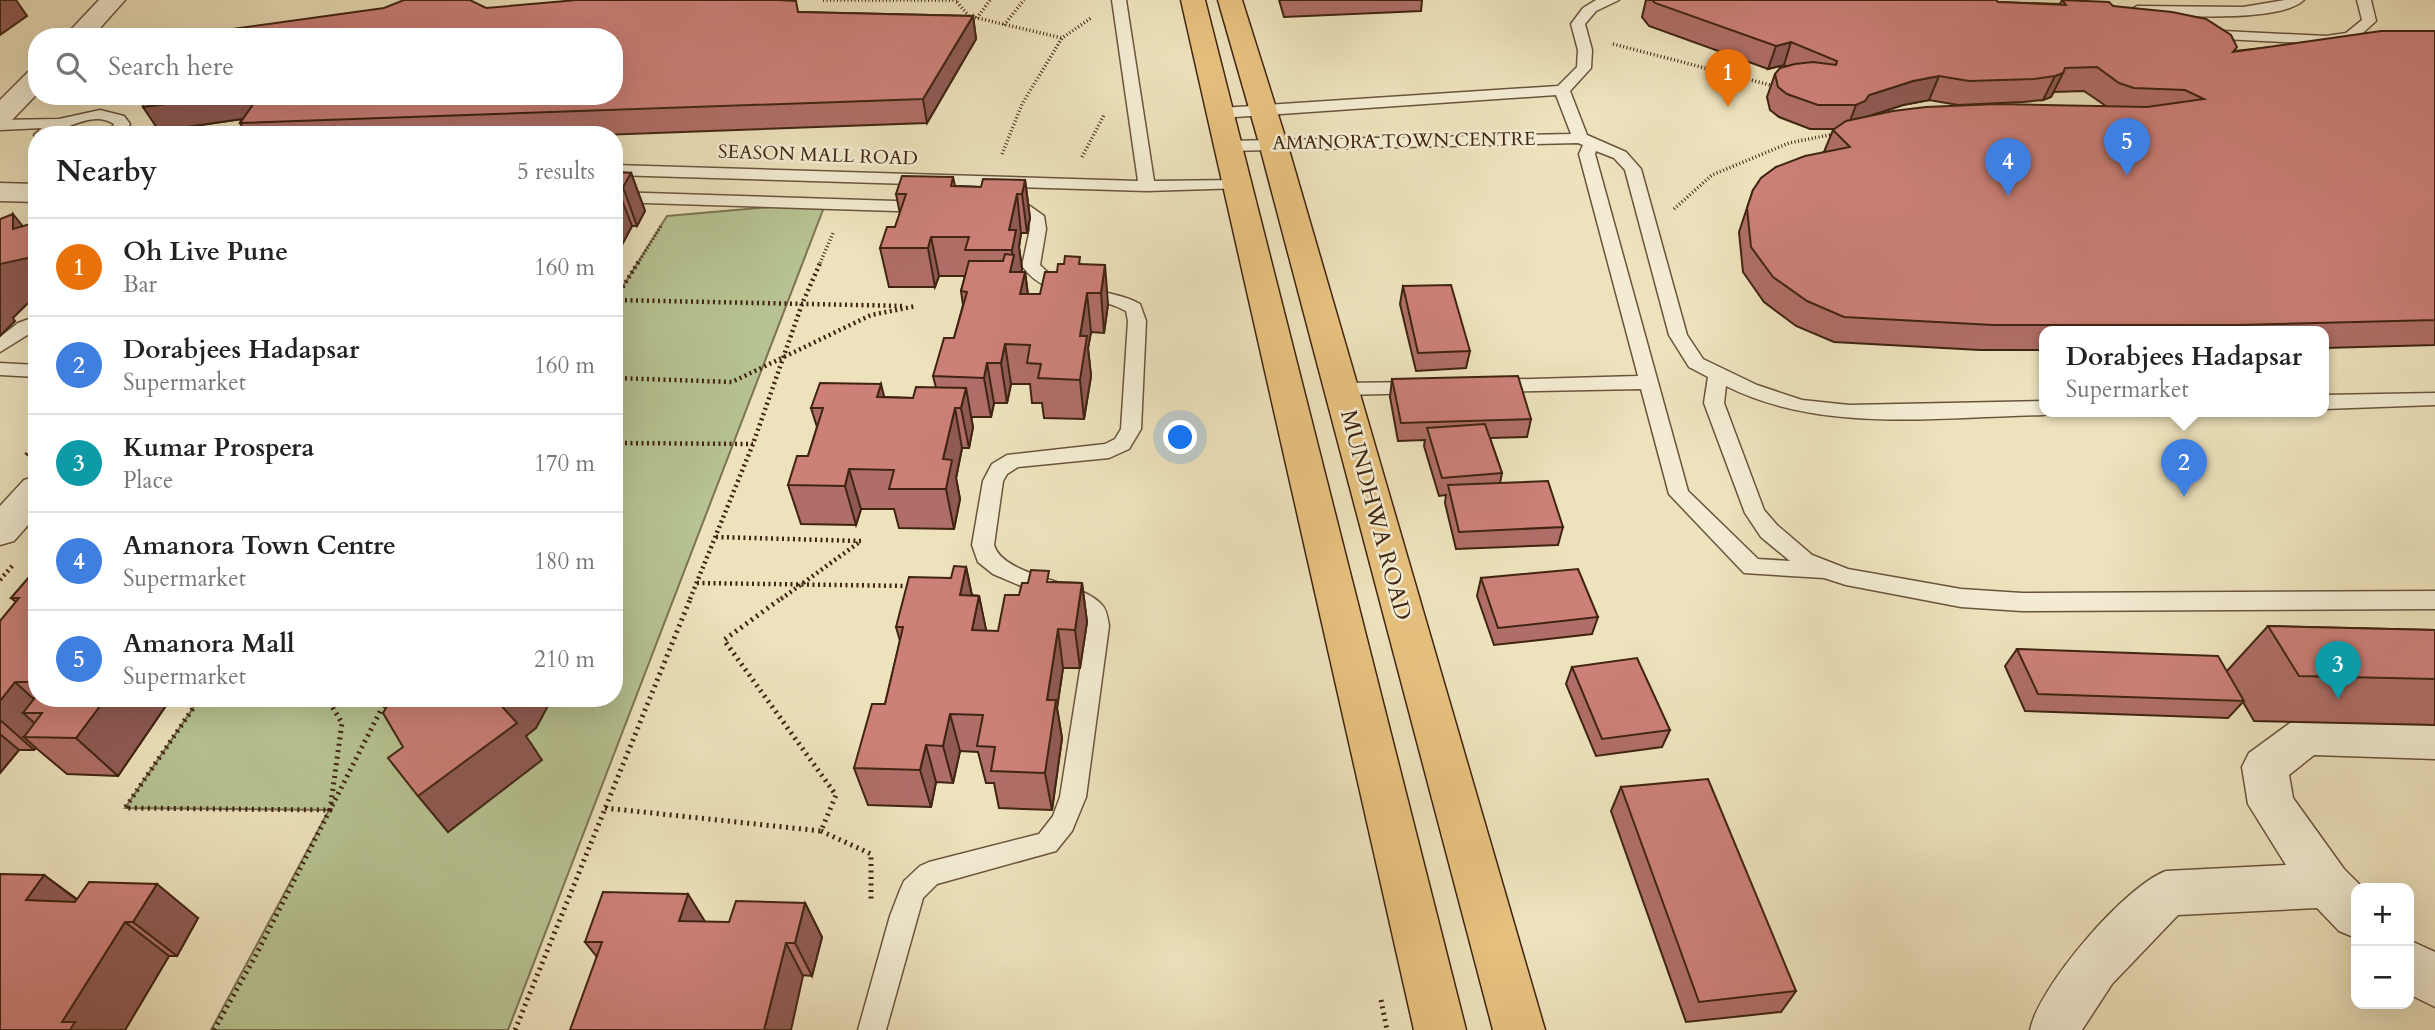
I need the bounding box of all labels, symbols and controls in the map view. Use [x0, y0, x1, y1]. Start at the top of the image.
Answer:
search box [28, 28, 623, 105]
icon: search [52, 48, 90, 86]
text: Search here [108, 49, 234, 84]
pin: 1 [1705, 49, 1751, 107]
pin: 5 [2104, 118, 2150, 176]
street label: AMANORA TOWN CENTRE [1272, 126, 1536, 156]
pin: 4 [1985, 138, 2031, 196]
street label: SEASON MALL ROAD [718, 139, 918, 171]
text: Nearby [56, 151, 157, 192]
text: 5 results [517, 156, 595, 187]
text: Oh Live Pune [123, 234, 288, 269]
text: 1 [73, 252, 85, 283]
text: 160 m [534, 252, 595, 283]
text: Bar [123, 269, 157, 300]
popup [2039, 326, 2329, 417]
text: Dorabjees Hadapsar [123, 332, 360, 367]
text: Dorabjees Hadapsar [2066, 339, 2302, 374]
text: 2 [73, 350, 85, 381]
text: 160 m [534, 350, 595, 381]
text: Supermarket [123, 367, 246, 398]
text: Supermarket [2066, 374, 2189, 405]
street label: MUNDHWA ROAD [1333, 406, 1419, 624]
your location [1163, 420, 1197, 454]
text: Kumar Prospera [123, 430, 314, 465]
pin: 2 [2161, 439, 2207, 497]
text: 3 [73, 448, 85, 479]
text: 170 m [534, 448, 595, 479]
text: Place [123, 465, 173, 496]
text: Amanora Town Centre [123, 528, 396, 563]
text: 4 [73, 546, 85, 577]
text: 180 m [534, 546, 595, 577]
text: Supermarket [123, 563, 246, 594]
text: Amanora Mall [123, 626, 295, 661]
pin: 3 [2315, 641, 2361, 699]
text: 5 [73, 644, 85, 675]
text: 210 m [534, 644, 595, 675]
text: Supermarket [123, 661, 246, 692]
map controls [2351, 883, 2414, 1009]
button: + [2351, 883, 2414, 946]
button: − [2351, 946, 2414, 1009]

